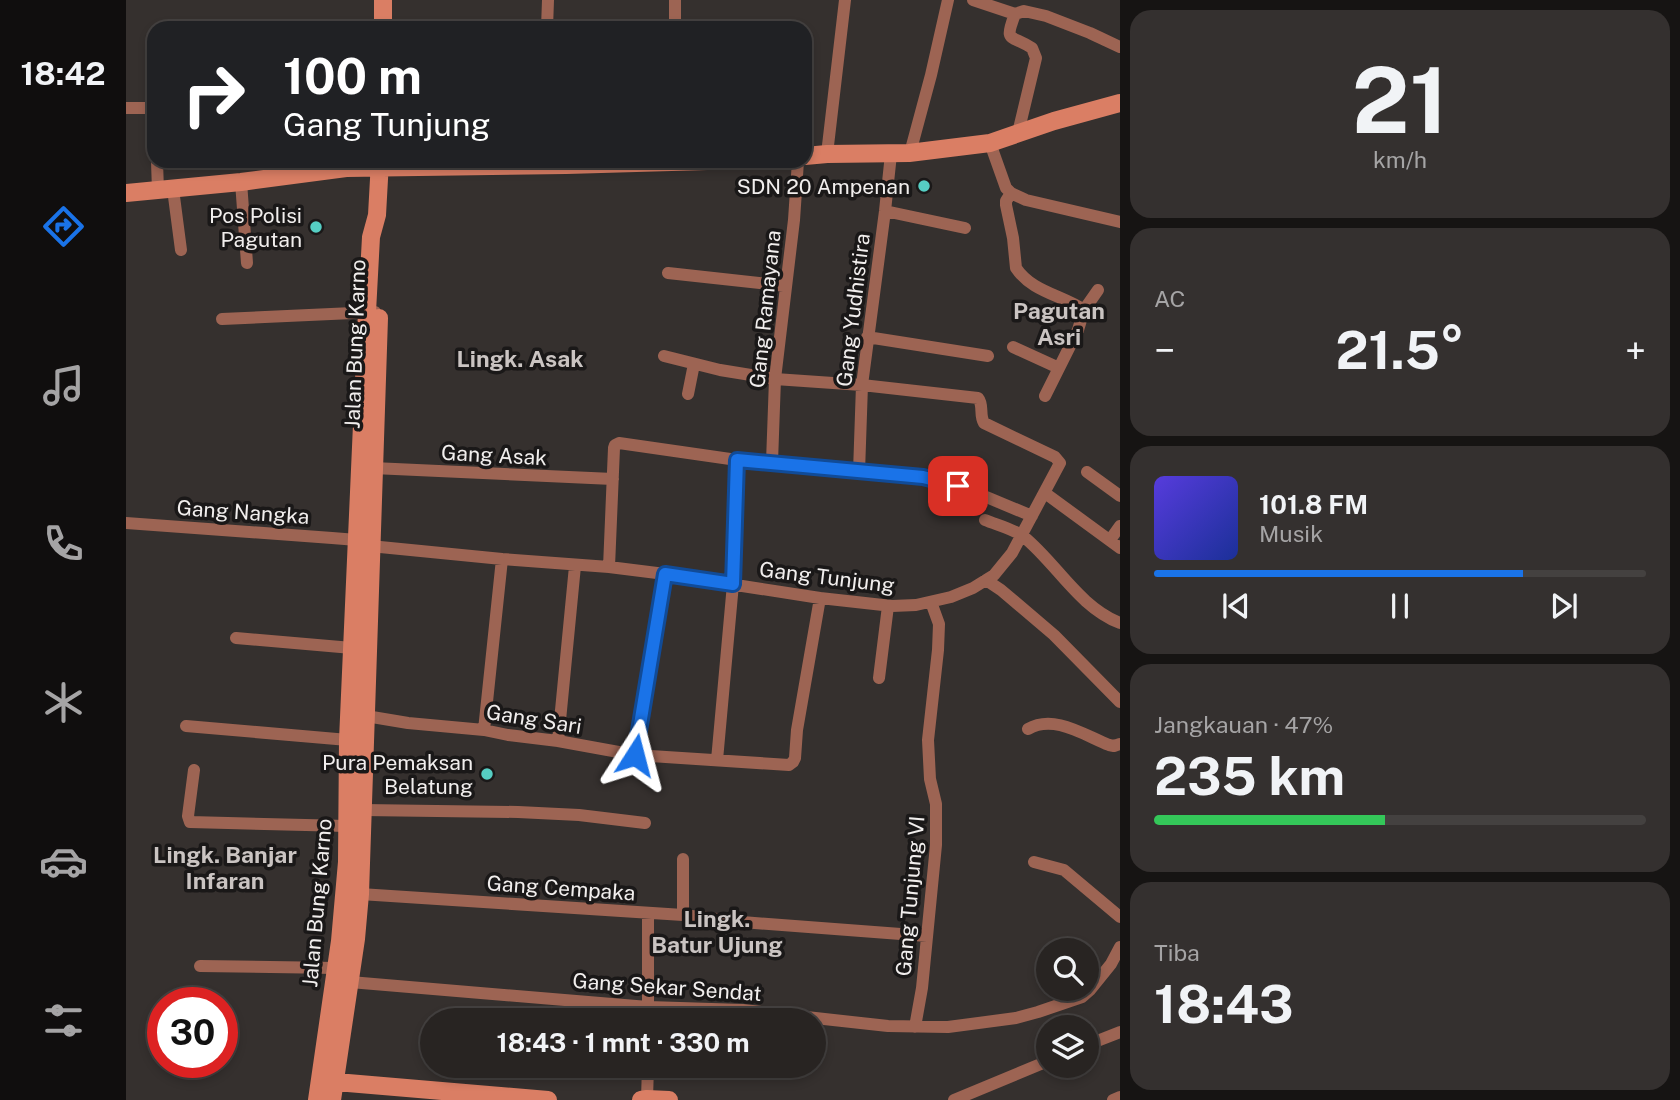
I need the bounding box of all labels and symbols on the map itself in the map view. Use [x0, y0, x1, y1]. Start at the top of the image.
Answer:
place label: SDN 20 Ampenan [737, 174, 910, 199]
marker: SDN 20 Ampenan [916, 178, 932, 194]
place label: Pos Polisi Pagutan [209, 203, 302, 252]
marker: Pos Polisi Pagutan [308, 219, 324, 235]
street label: Gang Ramayana [744, 229, 786, 389]
street label: Gang Yudhistira [831, 232, 875, 388]
street label: Jalan Bung Karno [340, 259, 370, 429]
district label: Pagutan Asri [1013, 297, 1105, 350]
district label: Lingk. Asak [456, 345, 584, 372]
street label: Gang Asak [440, 440, 548, 470]
pin [928, 456, 988, 516]
street label: Gang Nangka [176, 495, 310, 529]
street label: Gang Tunjung [758, 556, 896, 598]
street label: Gang Sari [484, 699, 584, 739]
position arrow [598, 718, 672, 792]
place label: Pura Pemaksan Belatung [322, 750, 473, 799]
marker: Pura Pemaksan Belatung [479, 766, 495, 782]
street label: Gang Tunjung VI [891, 815, 929, 977]
street label: Jalan Bung Karno [297, 817, 337, 989]
district label: Lingk. Banjar Infaran [153, 841, 297, 894]
street label: Gang Cempaka [486, 870, 636, 906]
district label: Lingk. Batur Ujung [651, 905, 783, 958]
street label: Gang Sekar Sendat [572, 968, 762, 1006]
speed limit sign: 30 [147, 987, 238, 1078]

